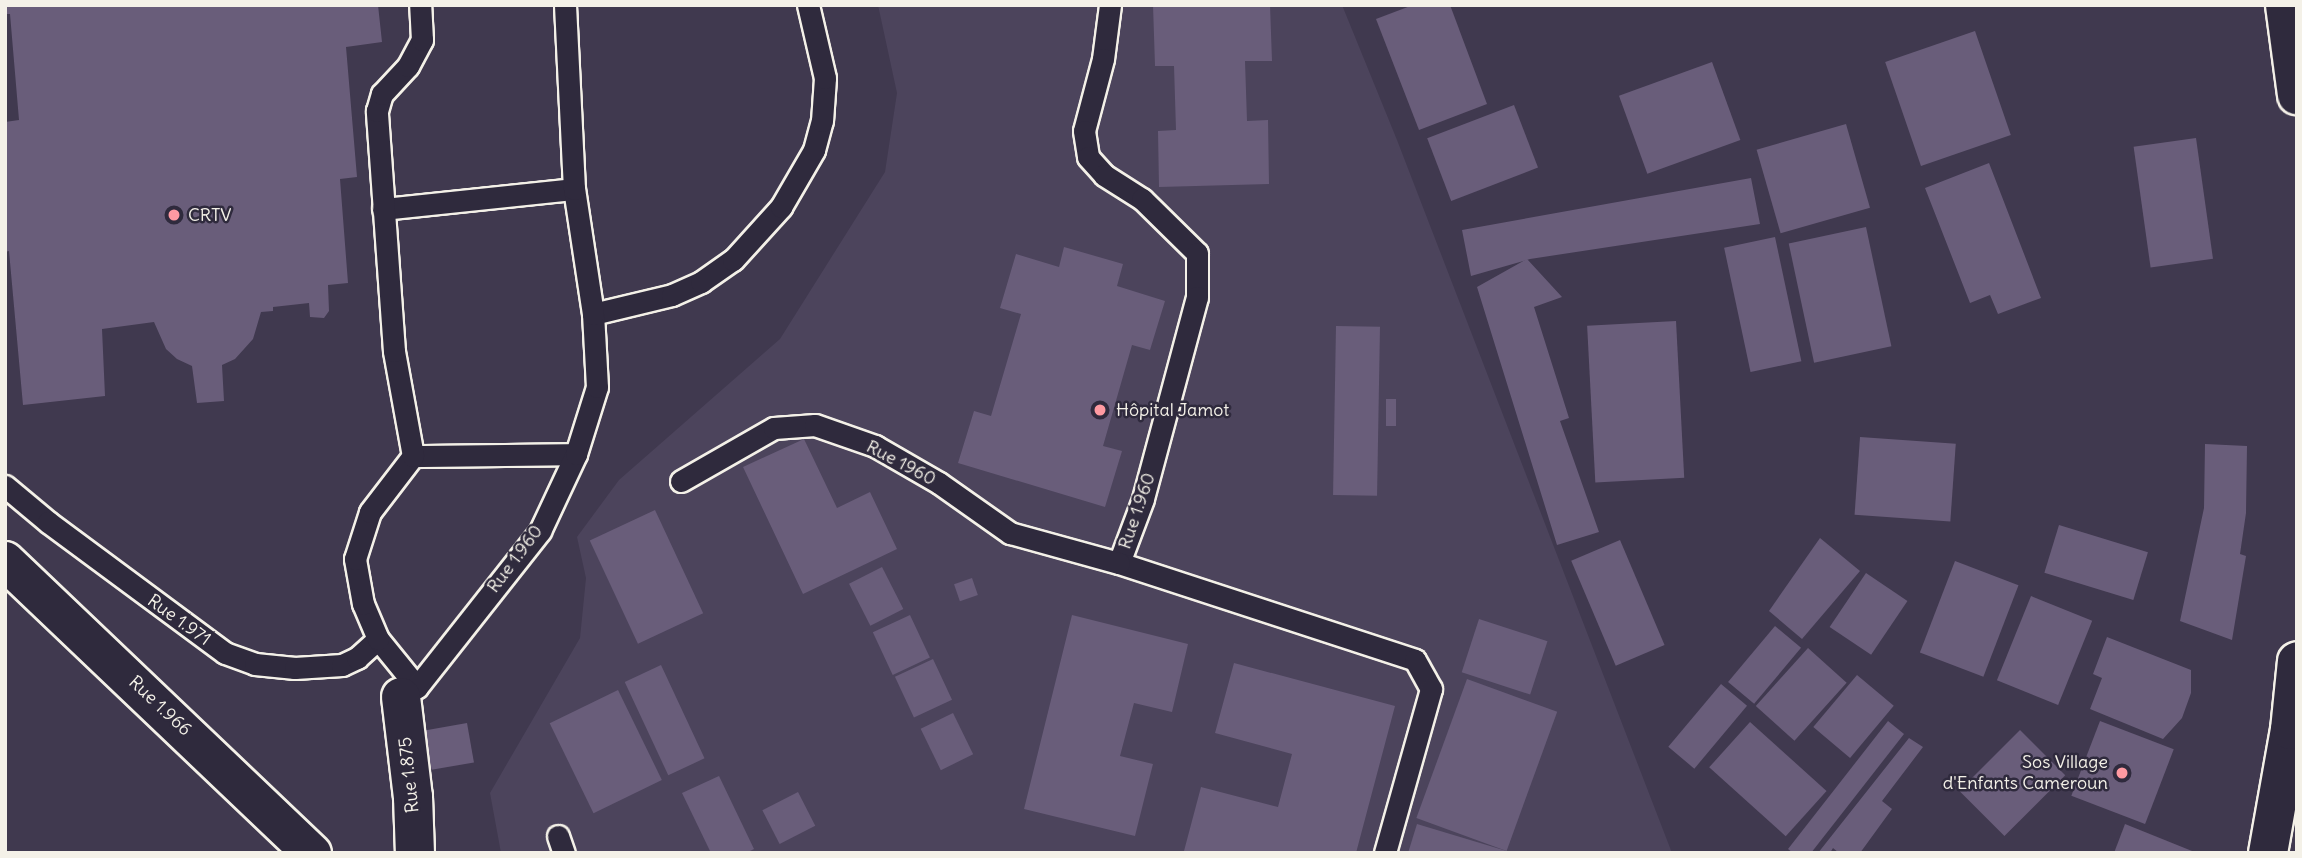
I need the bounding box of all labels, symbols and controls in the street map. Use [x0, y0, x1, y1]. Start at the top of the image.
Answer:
place label: CRTV [188, 204, 232, 226]
marker: CRTV [166, 207, 182, 223]
place label: Hôpital Jamot [1116, 399, 1229, 421]
marker: Hôpital Jamot [1090, 400, 1110, 420]
street label: Rue 1960 [863, 436, 939, 490]
street label: Rue 1.960 [1114, 470, 1160, 552]
street label: Rue 1.960 [483, 521, 547, 597]
street label: Rue 1.971 [143, 590, 215, 650]
street label: Rue 1.966 [124, 672, 196, 740]
street label: Rue 1.875 [394, 736, 424, 814]
place label: Sos Village d'Enfants Cameroun [1943, 752, 2108, 794]
marker: Sos Village d'Enfants Cameroun [2114, 765, 2130, 781]

